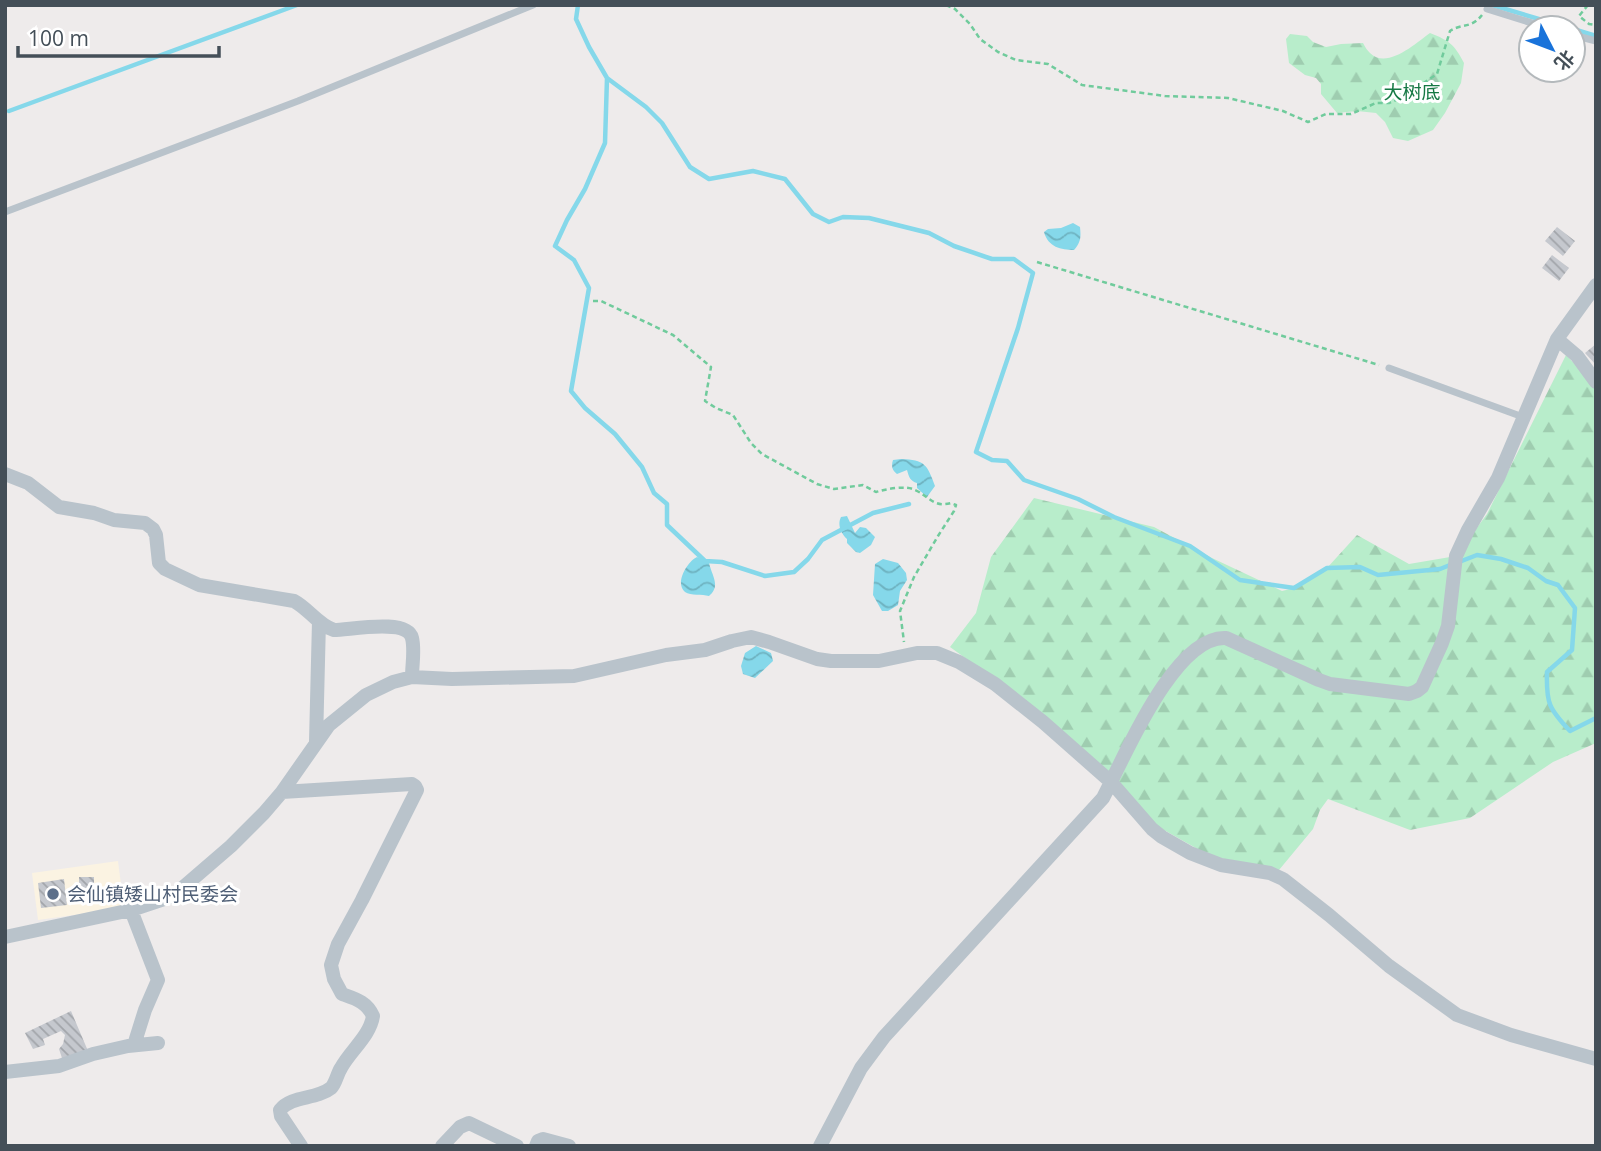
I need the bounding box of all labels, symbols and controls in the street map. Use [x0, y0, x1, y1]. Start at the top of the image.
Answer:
scale bar [18, 14, 219, 58]
north arrow [1517, 14, 1587, 84]
text: 100 m [28, 24, 89, 52]
text: 北 [1549, 45, 1581, 76]
park label: 大树底 [1383, 79, 1441, 105]
place label: 会仙镇矮山村民委会 [67, 881, 238, 907]
marker: 会仙镇矮山村民委会 [45, 886, 61, 902]

